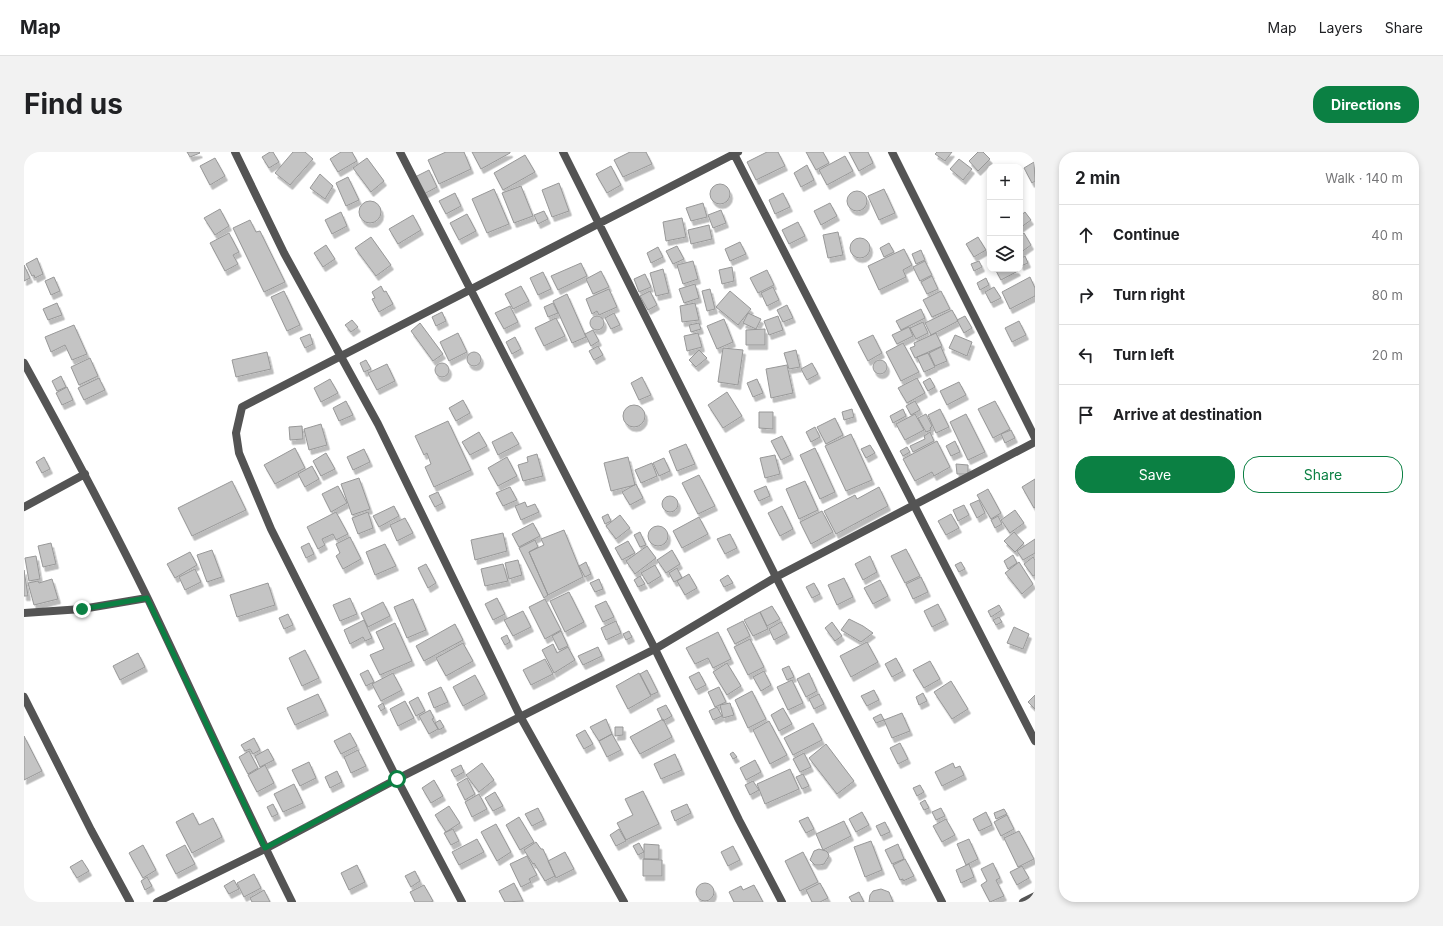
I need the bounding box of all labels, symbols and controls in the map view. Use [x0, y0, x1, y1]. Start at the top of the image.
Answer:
text: Map [20, 16, 61, 39]
text: Map [1268, 19, 1297, 36]
text: Layers [1319, 19, 1363, 36]
text: Share [1385, 19, 1423, 36]
button: Directions [1313, 86, 1419, 123]
text: Find us [24, 87, 123, 121]
map controls [987, 164, 1023, 272]
button: + [987, 164, 1023, 200]
text: 2 min [1075, 168, 1120, 188]
text: Walk · 140 m [1325, 170, 1403, 186]
button: − [987, 200, 1023, 236]
icon: ahead [1075, 224, 1097, 246]
text: Continue [1113, 225, 1180, 244]
text: 40 m [1371, 227, 1403, 243]
button: layers [987, 236, 1023, 272]
icon: right [1075, 284, 1097, 306]
text: Turn right [1113, 285, 1185, 304]
text: 80 m [1372, 287, 1403, 303]
icon: left [1075, 344, 1097, 366]
text: Turn left [1113, 345, 1174, 364]
text: 20 m [1372, 347, 1403, 363]
icon: arrive [1075, 404, 1097, 426]
text: Arrive at destination [1113, 405, 1262, 424]
button: Save [1075, 456, 1235, 493]
button: Share [1243, 456, 1403, 493]
route end [73, 600, 91, 618]
route start [388, 770, 406, 788]

